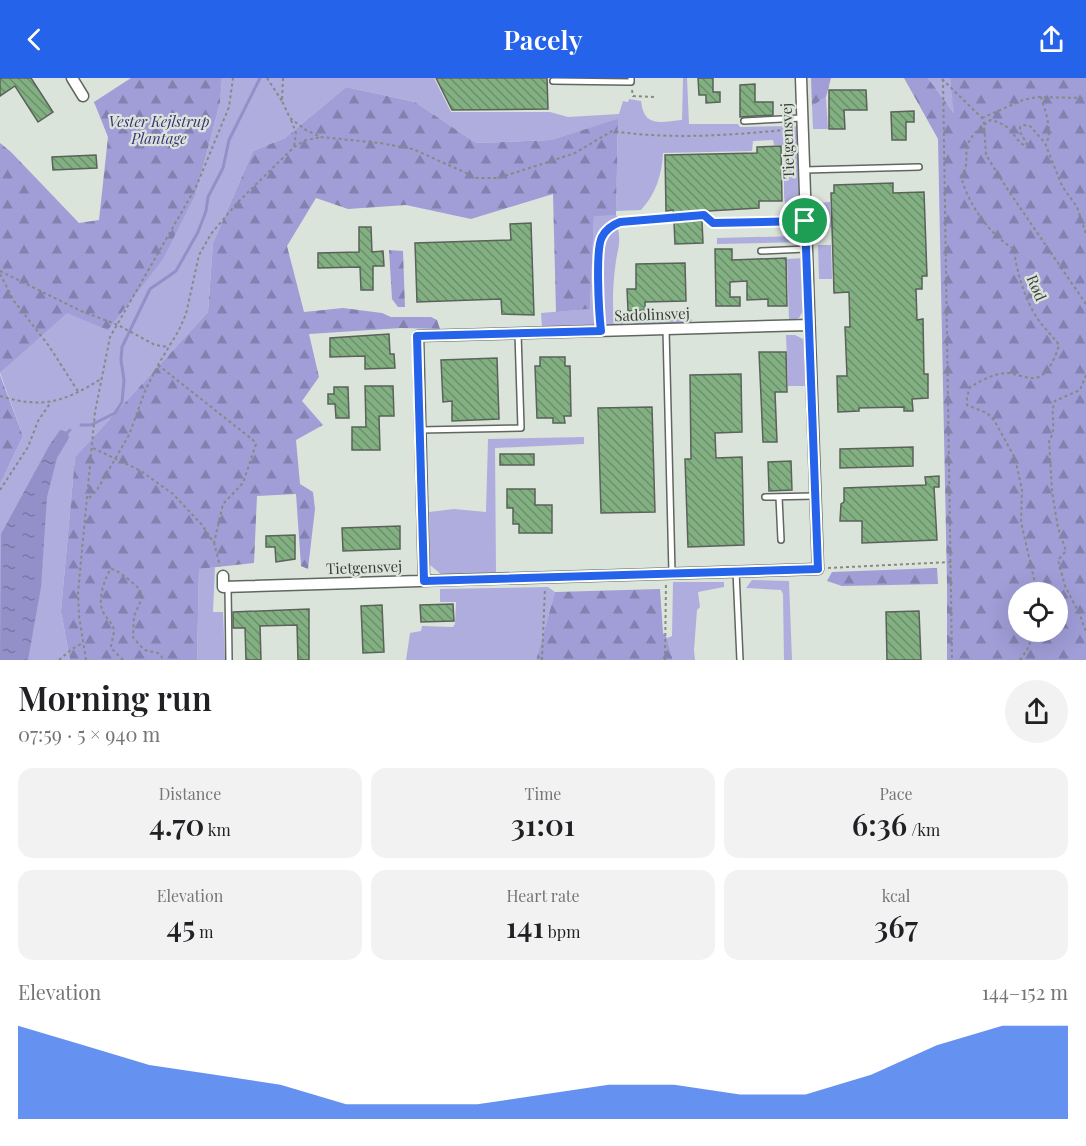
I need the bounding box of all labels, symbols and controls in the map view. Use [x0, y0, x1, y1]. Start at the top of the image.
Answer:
text: Pacely [503, 21, 583, 57]
icon: back [18, 23, 51, 56]
icon: share [1035, 23, 1068, 56]
street label: Tietgensvej [776, 103, 798, 179]
park label: Vester Kejlstrup Plantage [108, 111, 210, 148]
pin [779, 195, 830, 246]
icon: arrive [788, 204, 821, 237]
street label: Rød [1023, 271, 1051, 304]
street label: Sadolinsvej [614, 303, 690, 325]
street label: Tietgensvej [326, 556, 402, 578]
map controls [1008, 582, 1068, 642]
button: locate [1008, 582, 1068, 642]
text: Morning run [18, 675, 212, 719]
button: share [1005, 680, 1068, 743]
text: 07:59 · 5 × 940 m [18, 720, 160, 747]
text: Distance [159, 783, 221, 804]
text: Time [525, 783, 561, 804]
text: Pace [879, 783, 913, 804]
text: 4.70 [149, 804, 204, 844]
text: 31:01 [511, 804, 575, 844]
text: 6:36 [852, 804, 907, 844]
text: km [204, 819, 231, 840]
text: /km [907, 819, 940, 840]
text: Elevation [157, 885, 223, 906]
text: Heart rate [506, 885, 580, 906]
text: kcal [882, 885, 910, 906]
text: 45 [166, 906, 195, 946]
text: 141 [506, 906, 544, 946]
text: 367 [874, 906, 918, 946]
text: m [195, 921, 214, 942]
text: bpm [544, 921, 580, 942]
text: Elevation [18, 978, 101, 1005]
text: 144–152 m [982, 978, 1068, 1005]

